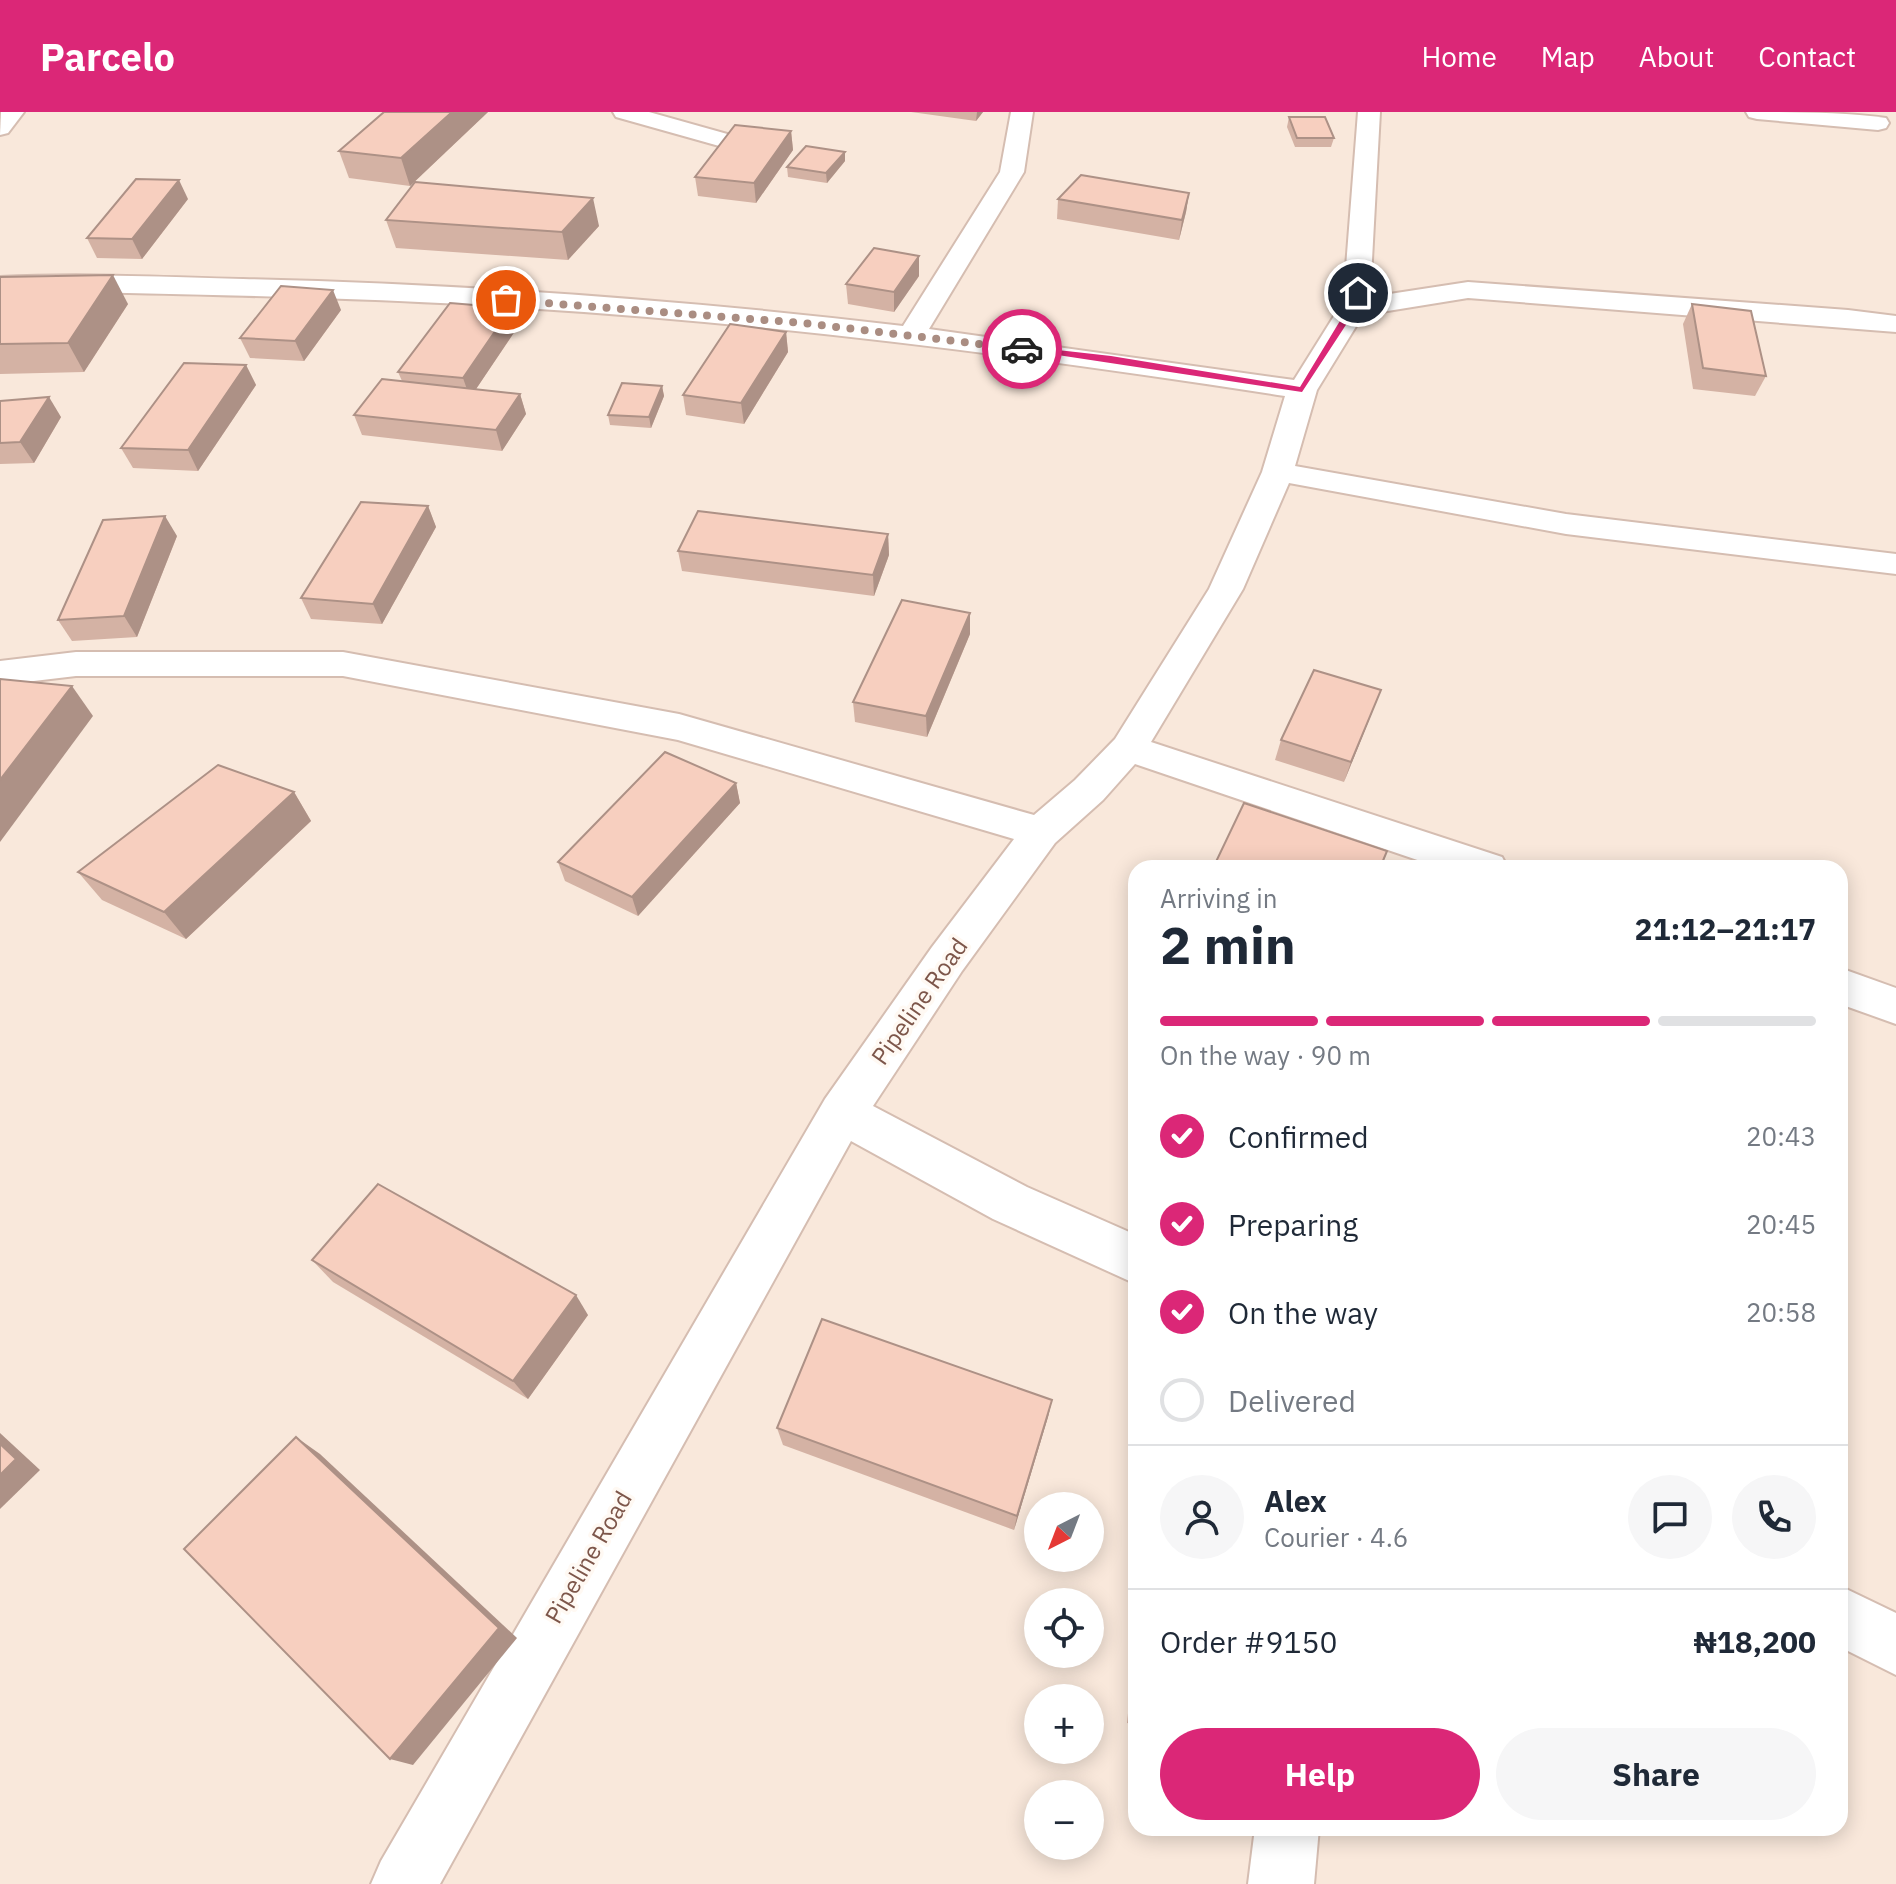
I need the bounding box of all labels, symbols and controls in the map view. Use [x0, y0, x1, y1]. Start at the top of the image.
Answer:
text: Parcelo [40, 32, 175, 81]
text: Home [1421, 38, 1497, 75]
text: Map [1541, 38, 1595, 75]
text: About [1639, 38, 1714, 75]
text: Contact [1758, 38, 1856, 75]
pin [1324, 259, 1392, 327]
pin [472, 266, 540, 334]
icon: home [1336, 271, 1380, 315]
icon: bag [484, 278, 528, 322]
courier [982, 309, 1062, 389]
icon: car [1000, 327, 1044, 371]
text: Arriving in [1160, 881, 1277, 915]
text: 21:12–21:17 [1635, 909, 1816, 948]
text: 2 min [1160, 911, 1296, 978]
street label: Pipeline Road [863, 931, 975, 1071]
text: On the way · 90 m [1160, 1038, 1371, 1072]
icon: check [1160, 1114, 1204, 1158]
text: Confirmed [1228, 1117, 1369, 1156]
text: 20:43 [1746, 1119, 1816, 1153]
icon: check [1160, 1202, 1204, 1246]
text: Preparing [1228, 1205, 1358, 1244]
text: 20:45 [1746, 1207, 1816, 1241]
icon: check [1160, 1290, 1204, 1334]
text: On the way [1228, 1293, 1378, 1332]
text: 20:58 [1746, 1295, 1816, 1329]
text: Delivered [1228, 1381, 1356, 1420]
button: person [1160, 1475, 1244, 1559]
button: chat [1628, 1475, 1712, 1559]
button: phone [1732, 1475, 1816, 1559]
text: Alex [1264, 1481, 1327, 1520]
street label: Pipeline Road [537, 1485, 639, 1629]
north arrow [1024, 1492, 1104, 1572]
map controls [1024, 1492, 1104, 1860]
text: Courier · 4.6 [1264, 1520, 1408, 1554]
button: locate [1024, 1588, 1104, 1668]
text: Order #9150 [1160, 1622, 1337, 1661]
text: ₦18,200 [1693, 1622, 1816, 1661]
button: + [1024, 1684, 1104, 1764]
button: Help [1160, 1728, 1480, 1820]
button: Share [1496, 1728, 1816, 1820]
button: − [1024, 1780, 1104, 1860]

